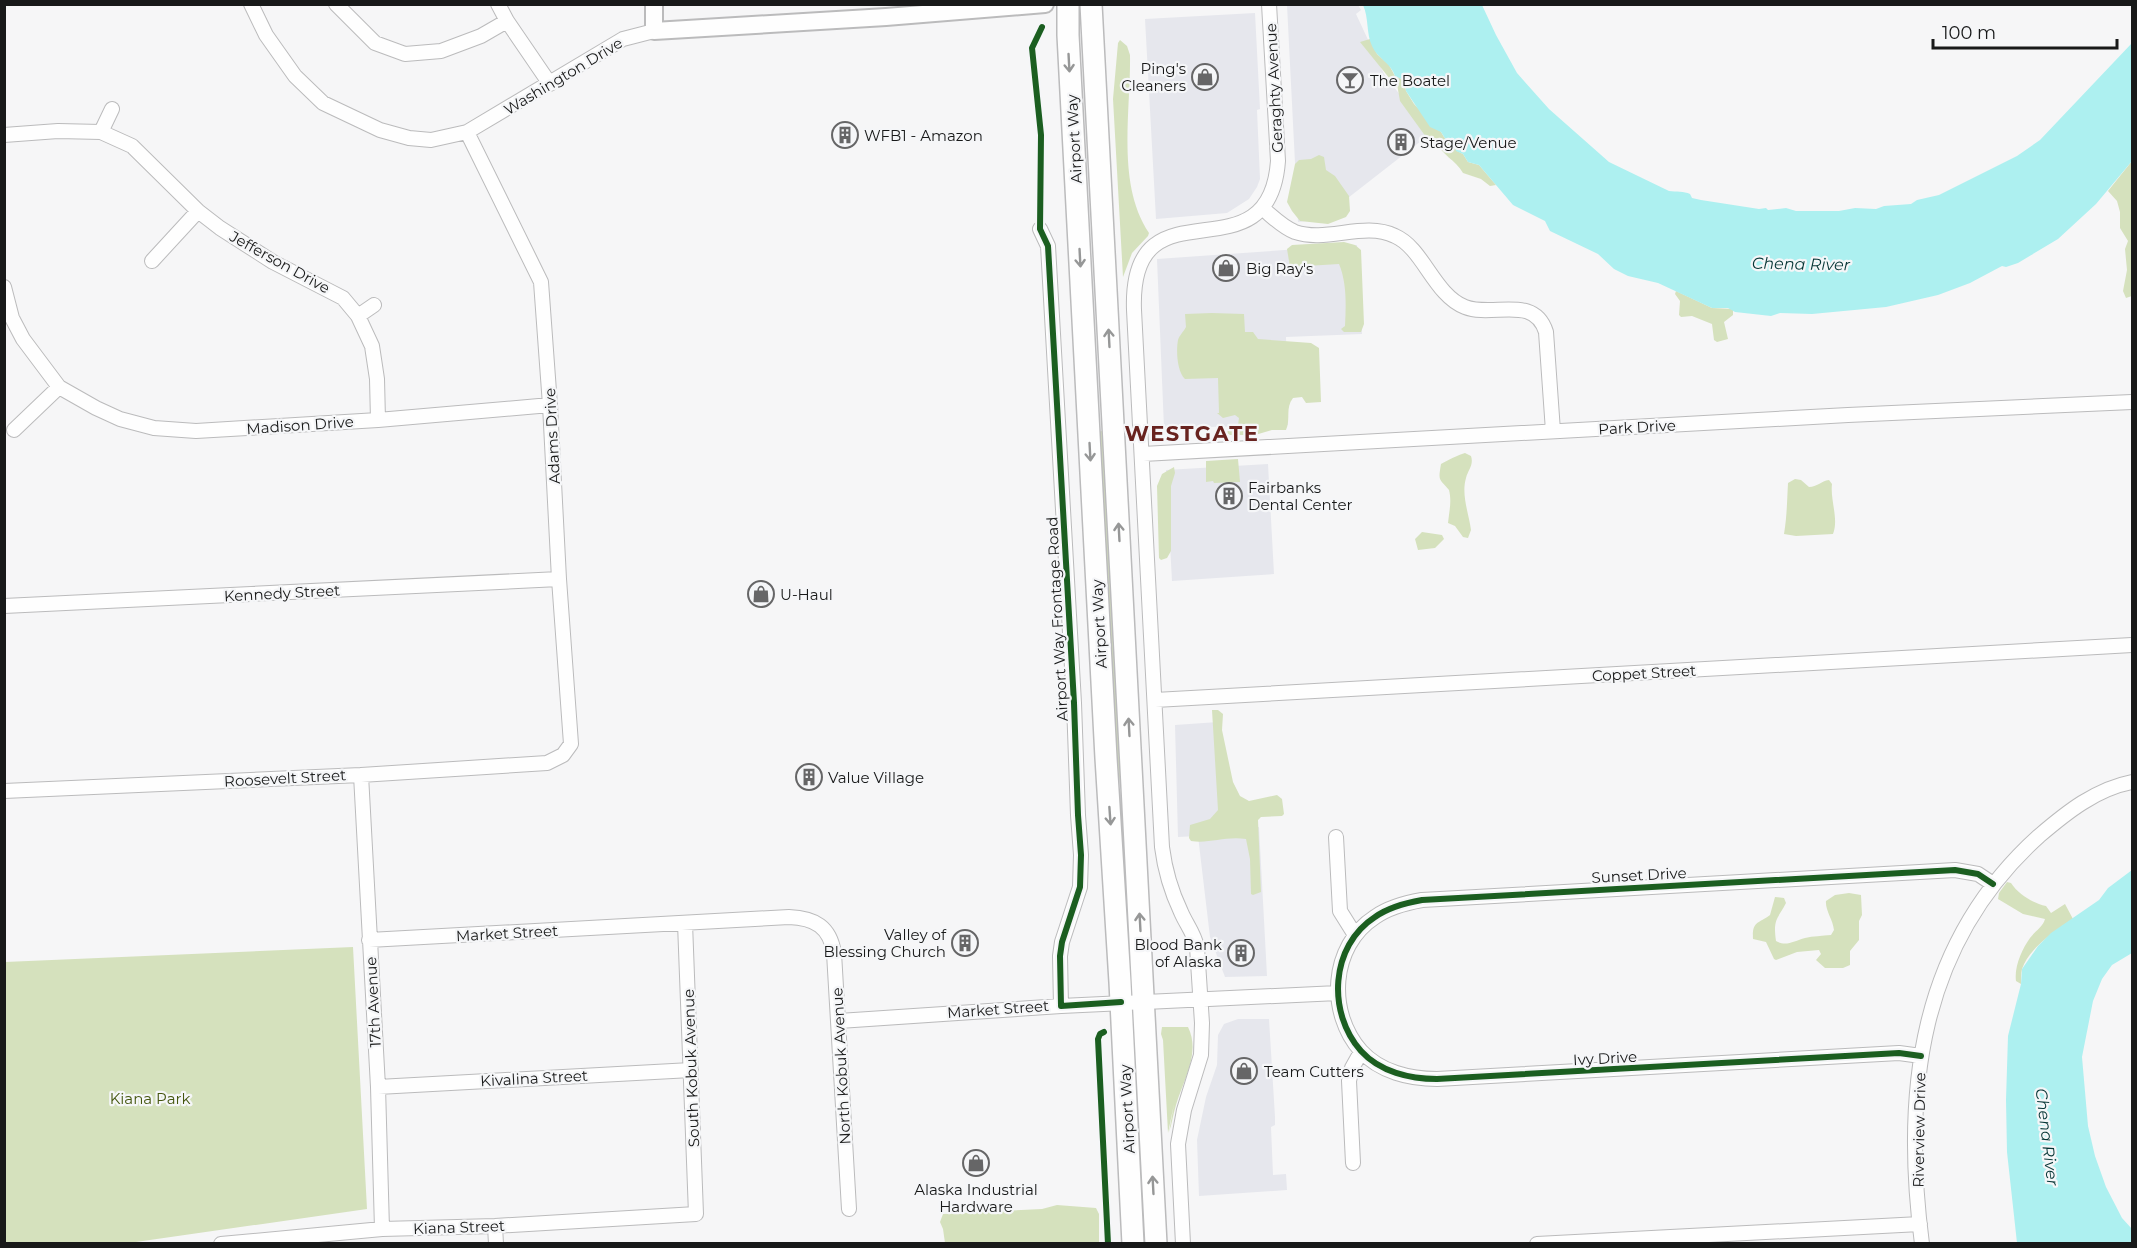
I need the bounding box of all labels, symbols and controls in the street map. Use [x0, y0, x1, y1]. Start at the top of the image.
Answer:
scale bar [1933, 12, 2118, 50]
text: 100 m [1942, 22, 1996, 44]
street label: Geraghty Avenue [1261, 23, 1287, 153]
street label: Washington Drive [500, 33, 626, 119]
one-way arrow [1064, 52, 1075, 72]
place label: Ping's Cleaners [1121, 59, 1186, 95]
shop icon: Ping's Cleaners [1190, 62, 1220, 92]
bar icon: The Boatel [1335, 65, 1365, 95]
place label: The Boatel [1370, 71, 1450, 90]
street label: Airport Way [1062, 93, 1086, 184]
building icon: WFB1 - Amazon [830, 120, 860, 150]
place label: WFB1 - Amazon [864, 126, 983, 145]
building icon: Stage/Venue [1386, 127, 1416, 157]
place label: Stage/Venue [1420, 133, 1517, 152]
street label: Jefferson Drive [226, 226, 333, 297]
one-way arrow [1074, 247, 1085, 267]
shop icon: Big Ray's [1211, 253, 1241, 283]
water label: Chena River [1752, 254, 1851, 274]
place label: Big Ray's [1246, 259, 1313, 278]
one-way arrow [1103, 328, 1114, 348]
street label: Adams Drive [540, 387, 564, 485]
street label: Madison Drive [246, 412, 354, 438]
street label: Park Drive [1598, 415, 1676, 439]
district label: WESTGATE [1125, 421, 1259, 446]
one-way arrow [1085, 442, 1096, 462]
place label: Fairbanks Dental Center [1248, 478, 1353, 514]
building icon: Fairbanks Dental Center [1214, 481, 1244, 511]
street label: Airport Way Frontage Road [1042, 516, 1072, 722]
one-way arrow [1113, 523, 1124, 543]
street label: Airport Way [1087, 578, 1111, 669]
shop icon: U-Haul [746, 579, 776, 609]
street label: Kennedy Street [223, 580, 341, 606]
place label: U-Haul [780, 585, 833, 604]
street label: Coppet Street [1591, 661, 1697, 685]
one-way arrow [1124, 718, 1135, 738]
building icon: Value Village [794, 762, 824, 792]
street label: Roosevelt Street [224, 765, 346, 791]
place label: Value Village [828, 768, 924, 787]
one-way arrow [1105, 806, 1116, 826]
street label: Sunset Drive [1591, 863, 1687, 887]
one-way arrow [1134, 912, 1145, 932]
street label: Market Street [455, 921, 559, 945]
place label: Valley of Blessing Church [823, 925, 947, 961]
building icon: Valley of Blessing Church [950, 928, 980, 958]
place label: Blood Bank of Alaska [1134, 935, 1222, 971]
building icon: Blood Bank of Alaska [1226, 938, 1256, 968]
street label: 17th Avenue [361, 956, 385, 1048]
street label: North Kobuk Avenue [827, 987, 855, 1145]
street label: South Kobuk Avenue [679, 989, 703, 1147]
street label: Market Street [946, 996, 1050, 1022]
street label: Ivy Drive [1573, 1047, 1637, 1069]
shop icon: Team Cutters [1229, 1056, 1259, 1086]
place label: Team Cutters [1264, 1062, 1364, 1081]
street label: Airport Way [1115, 1063, 1139, 1154]
street label: Kivalina Street [480, 1066, 588, 1090]
street label: Riverview Drive [1908, 1072, 1930, 1188]
water label: Chena River [2032, 1087, 2062, 1187]
park label: Kiana Park [110, 1089, 190, 1108]
shop icon: Alaska Industrial Hardware [961, 1148, 991, 1178]
one-way arrow [1148, 1176, 1159, 1196]
place label: Alaska Industrial Hardware [914, 1180, 1038, 1216]
street label: Kiana Street [413, 1216, 505, 1238]

